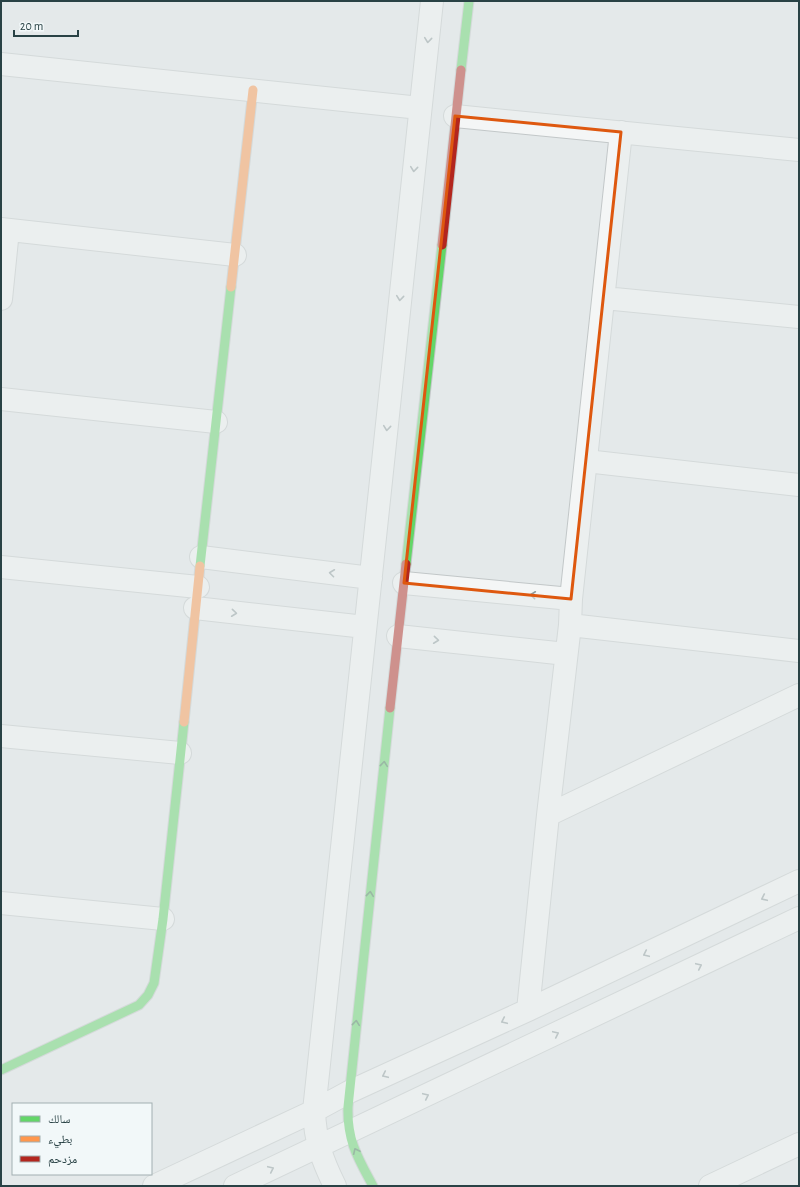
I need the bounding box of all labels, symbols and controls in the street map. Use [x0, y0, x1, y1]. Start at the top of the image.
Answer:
scale bar [14, 12, 78, 38]
text: 20 m [20, 20, 43, 32]
one-way arrow [424, 37, 433, 43]
one-way arrow [410, 166, 419, 172]
one-way arrow [396, 295, 405, 301]
one-way arrow [382, 425, 391, 431]
one-way arrow [329, 569, 335, 578]
one-way arrow [530, 591, 536, 600]
one-way arrow [231, 608, 237, 617]
one-way arrow [433, 635, 439, 644]
one-way arrow [379, 761, 388, 767]
one-way arrow [365, 891, 374, 897]
one-way arrow [760, 893, 768, 901]
one-way arrow [643, 949, 651, 957]
one-way arrow [694, 963, 702, 971]
one-way arrow [500, 1016, 508, 1024]
one-way arrow [351, 1020, 360, 1026]
one-way arrow [552, 1031, 559, 1039]
one-way arrow [382, 1071, 389, 1079]
one-way arrow [422, 1093, 429, 1101]
legend [12, 1103, 152, 1175]
text: سالك [48, 1113, 70, 1125]
text: بطيء [48, 1133, 72, 1149]
one-way arrow [353, 1148, 361, 1156]
text: مزدحم [48, 1153, 77, 1167]
one-way arrow [266, 1166, 274, 1174]

